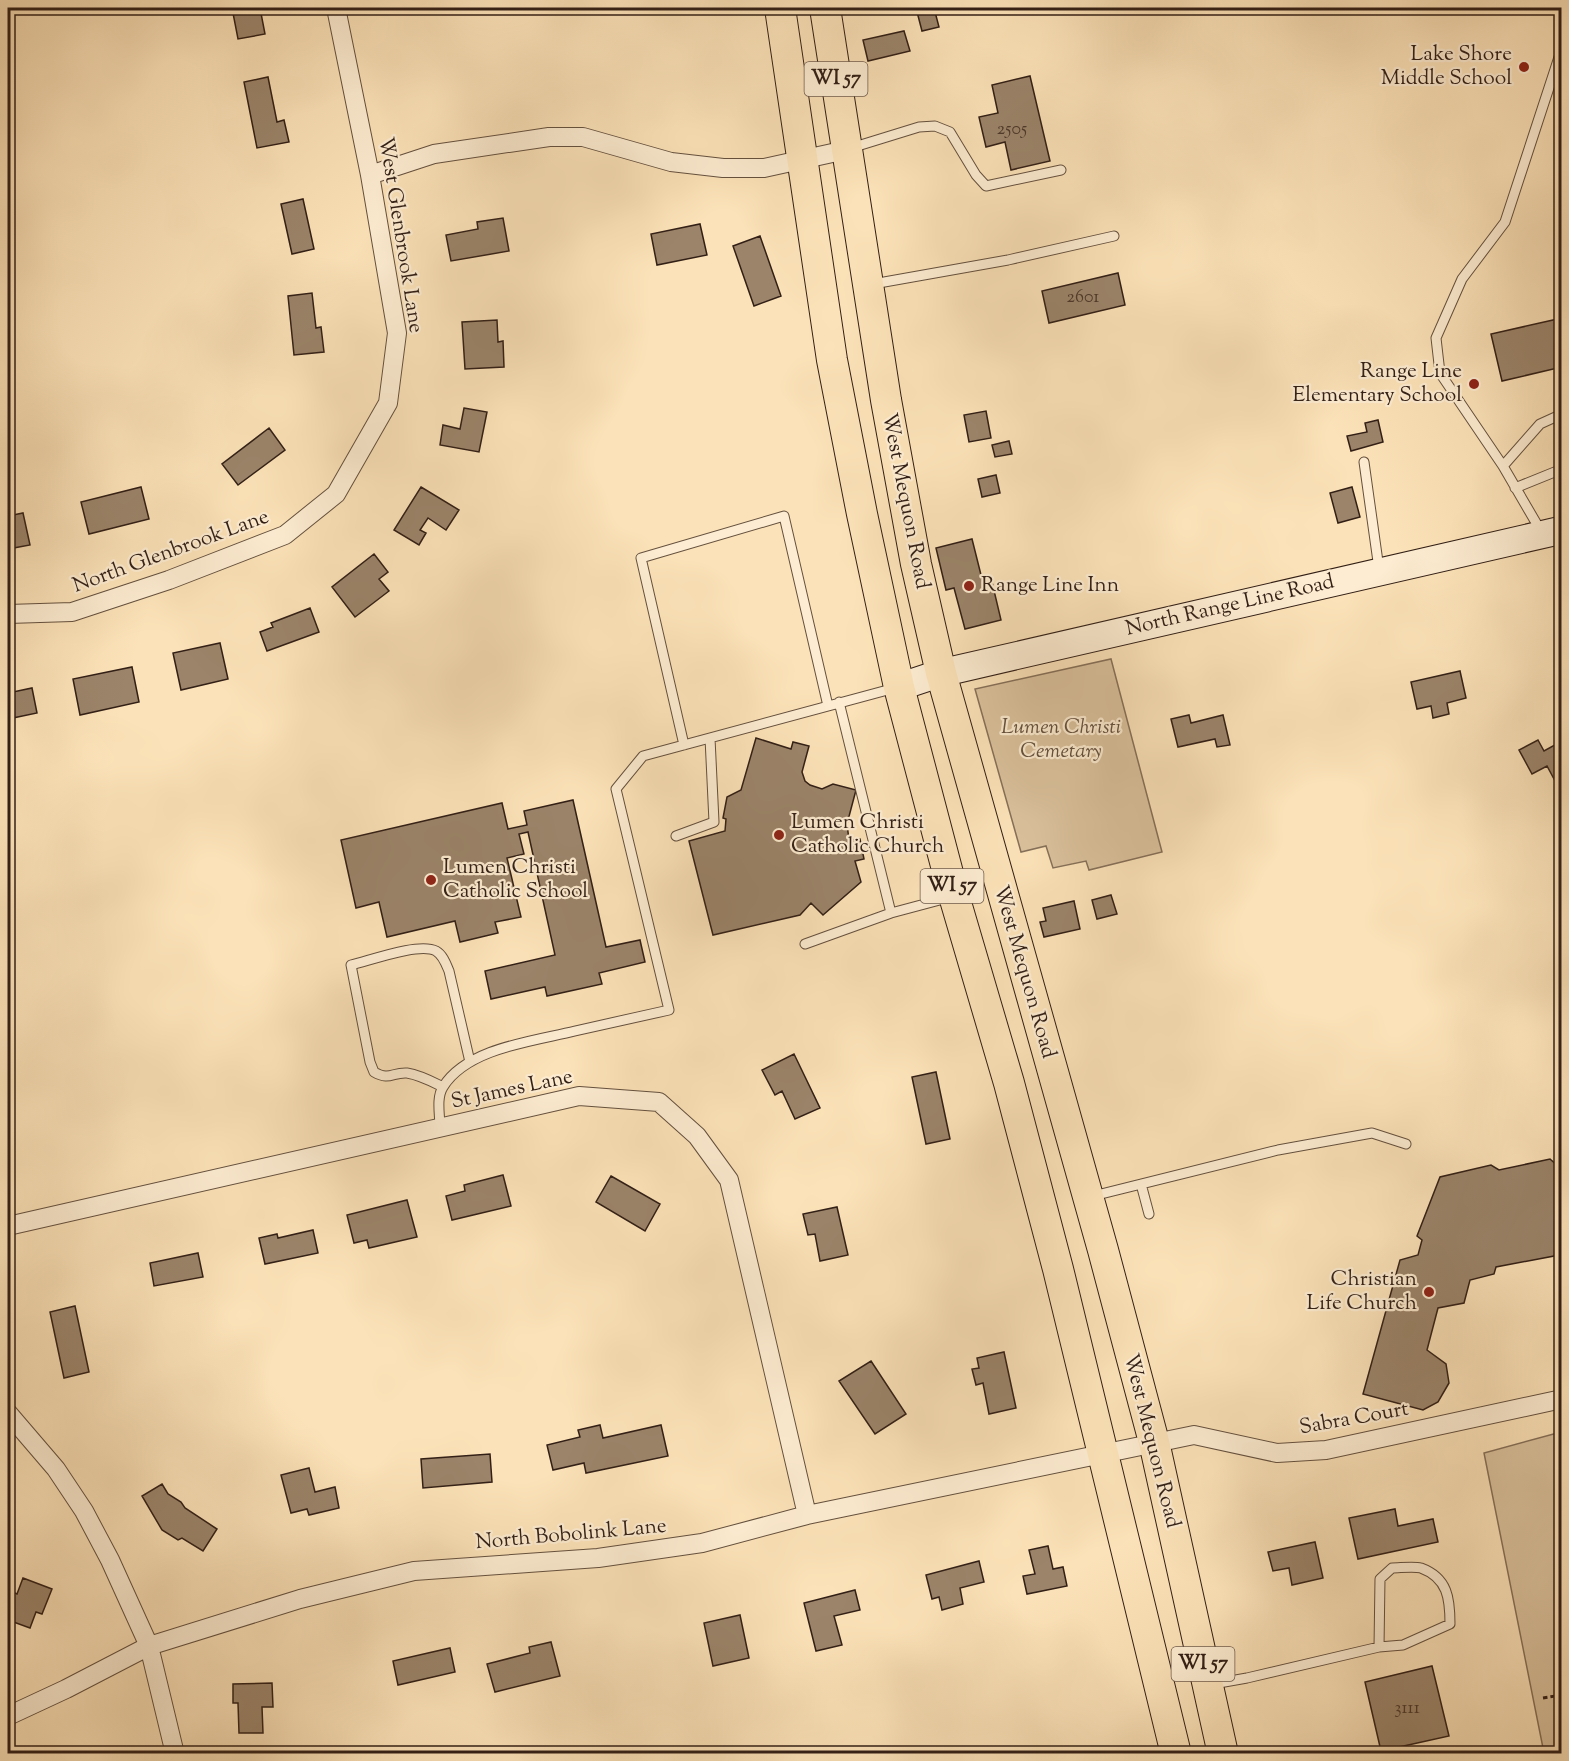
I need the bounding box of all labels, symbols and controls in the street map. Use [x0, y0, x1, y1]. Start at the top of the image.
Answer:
place label: Lake Shore Middle School [1381, 40, 1512, 94]
marker: Lake Shore Middle School [1517, 60, 1531, 74]
road number: WI 57 [804, 62, 868, 96]
house number: 2505 [997, 117, 1027, 143]
street label: West Glenbrook Lane [370, 135, 430, 335]
house number: 2601 [1067, 285, 1099, 311]
place label: Range Line Elementary School [1293, 357, 1462, 411]
marker: Range Line Elementary School [1467, 377, 1481, 391]
street label: West Mequon Road [873, 410, 937, 592]
street label: North Glenbrook Lane [69, 502, 273, 602]
street label: North Range Line Road [1123, 567, 1338, 645]
place label: Range Line Inn [981, 571, 1119, 601]
marker: Range Line Inn [962, 579, 976, 593]
park label: Lumen Christi Cemetary [1001, 713, 1121, 767]
place label: Lumen Christi Catholic Church [791, 808, 944, 862]
marker: Lumen Christi Catholic Church [772, 828, 786, 842]
place label: Lumen Christi Catholic School [443, 853, 588, 907]
road number: WI 57 [920, 869, 984, 903]
marker: Lumen Christi Catholic School [424, 873, 438, 887]
street label: West Mequon Road [985, 882, 1063, 1062]
street label: St James Lane [448, 1062, 576, 1118]
place label: Christian Life Church [1307, 1265, 1417, 1319]
marker: Christian Life Church [1422, 1285, 1436, 1299]
street label: West Mequon Road [1115, 1351, 1187, 1532]
street label: Sabra Court [1297, 1395, 1411, 1443]
street label: North Bobolink Lane [474, 1512, 668, 1558]
road number: WI 57 [1172, 1647, 1234, 1681]
house number: 3111 [1394, 1696, 1420, 1722]

